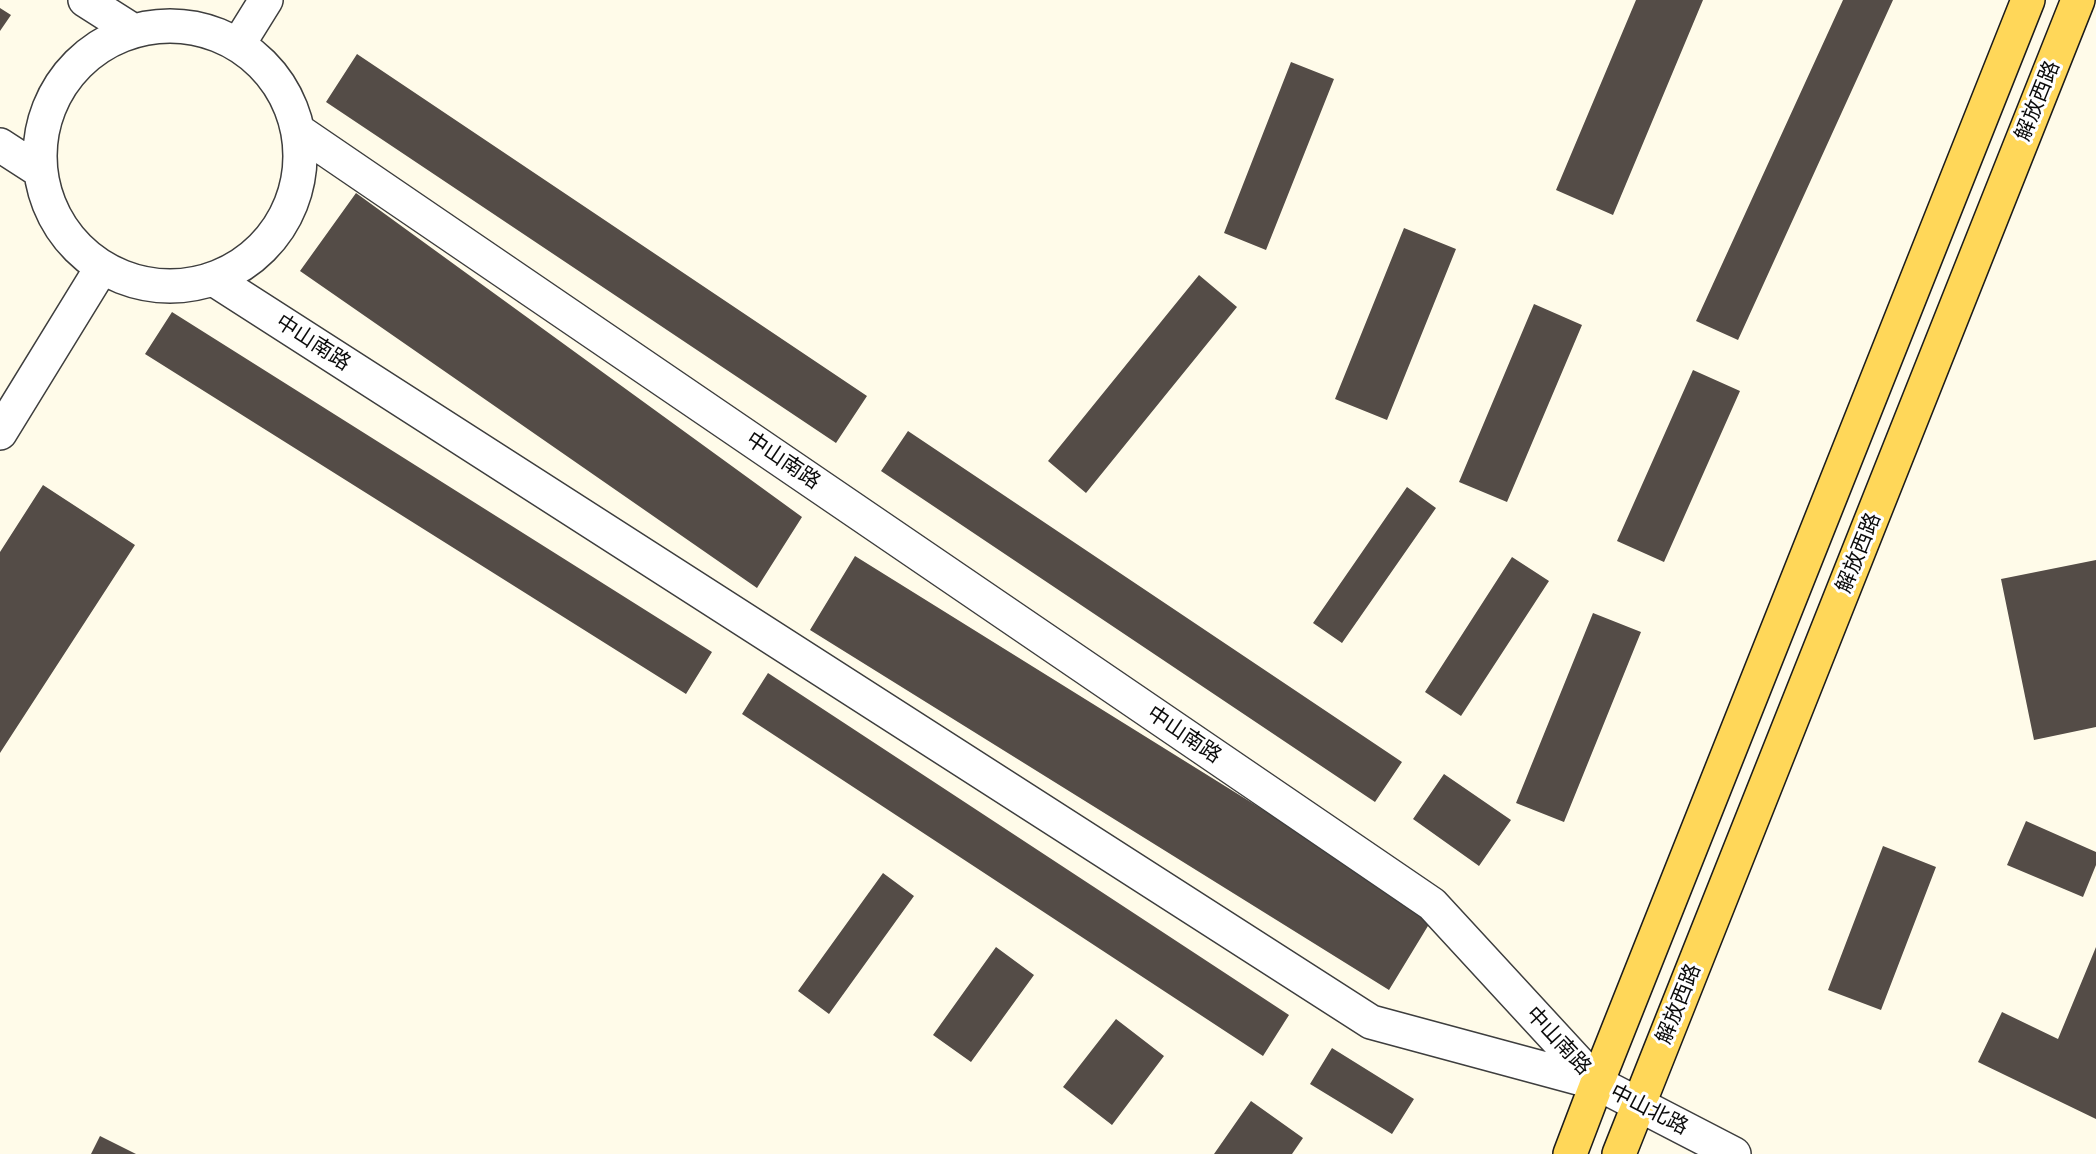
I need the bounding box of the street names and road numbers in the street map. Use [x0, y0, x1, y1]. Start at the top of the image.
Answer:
street label: 解放西路 [2011, 57, 2065, 145]
street label: 中山南路 [271, 310, 355, 376]
street label: 中山南路 [741, 427, 825, 495]
street label: 解放西路 [1832, 509, 1886, 597]
street label: 中山南路 [1142, 701, 1226, 769]
street label: 解放西路 [1652, 960, 1706, 1048]
street label: 中山南路 [1520, 1002, 1596, 1080]
street label: 中山北路 [1606, 1080, 1692, 1140]

